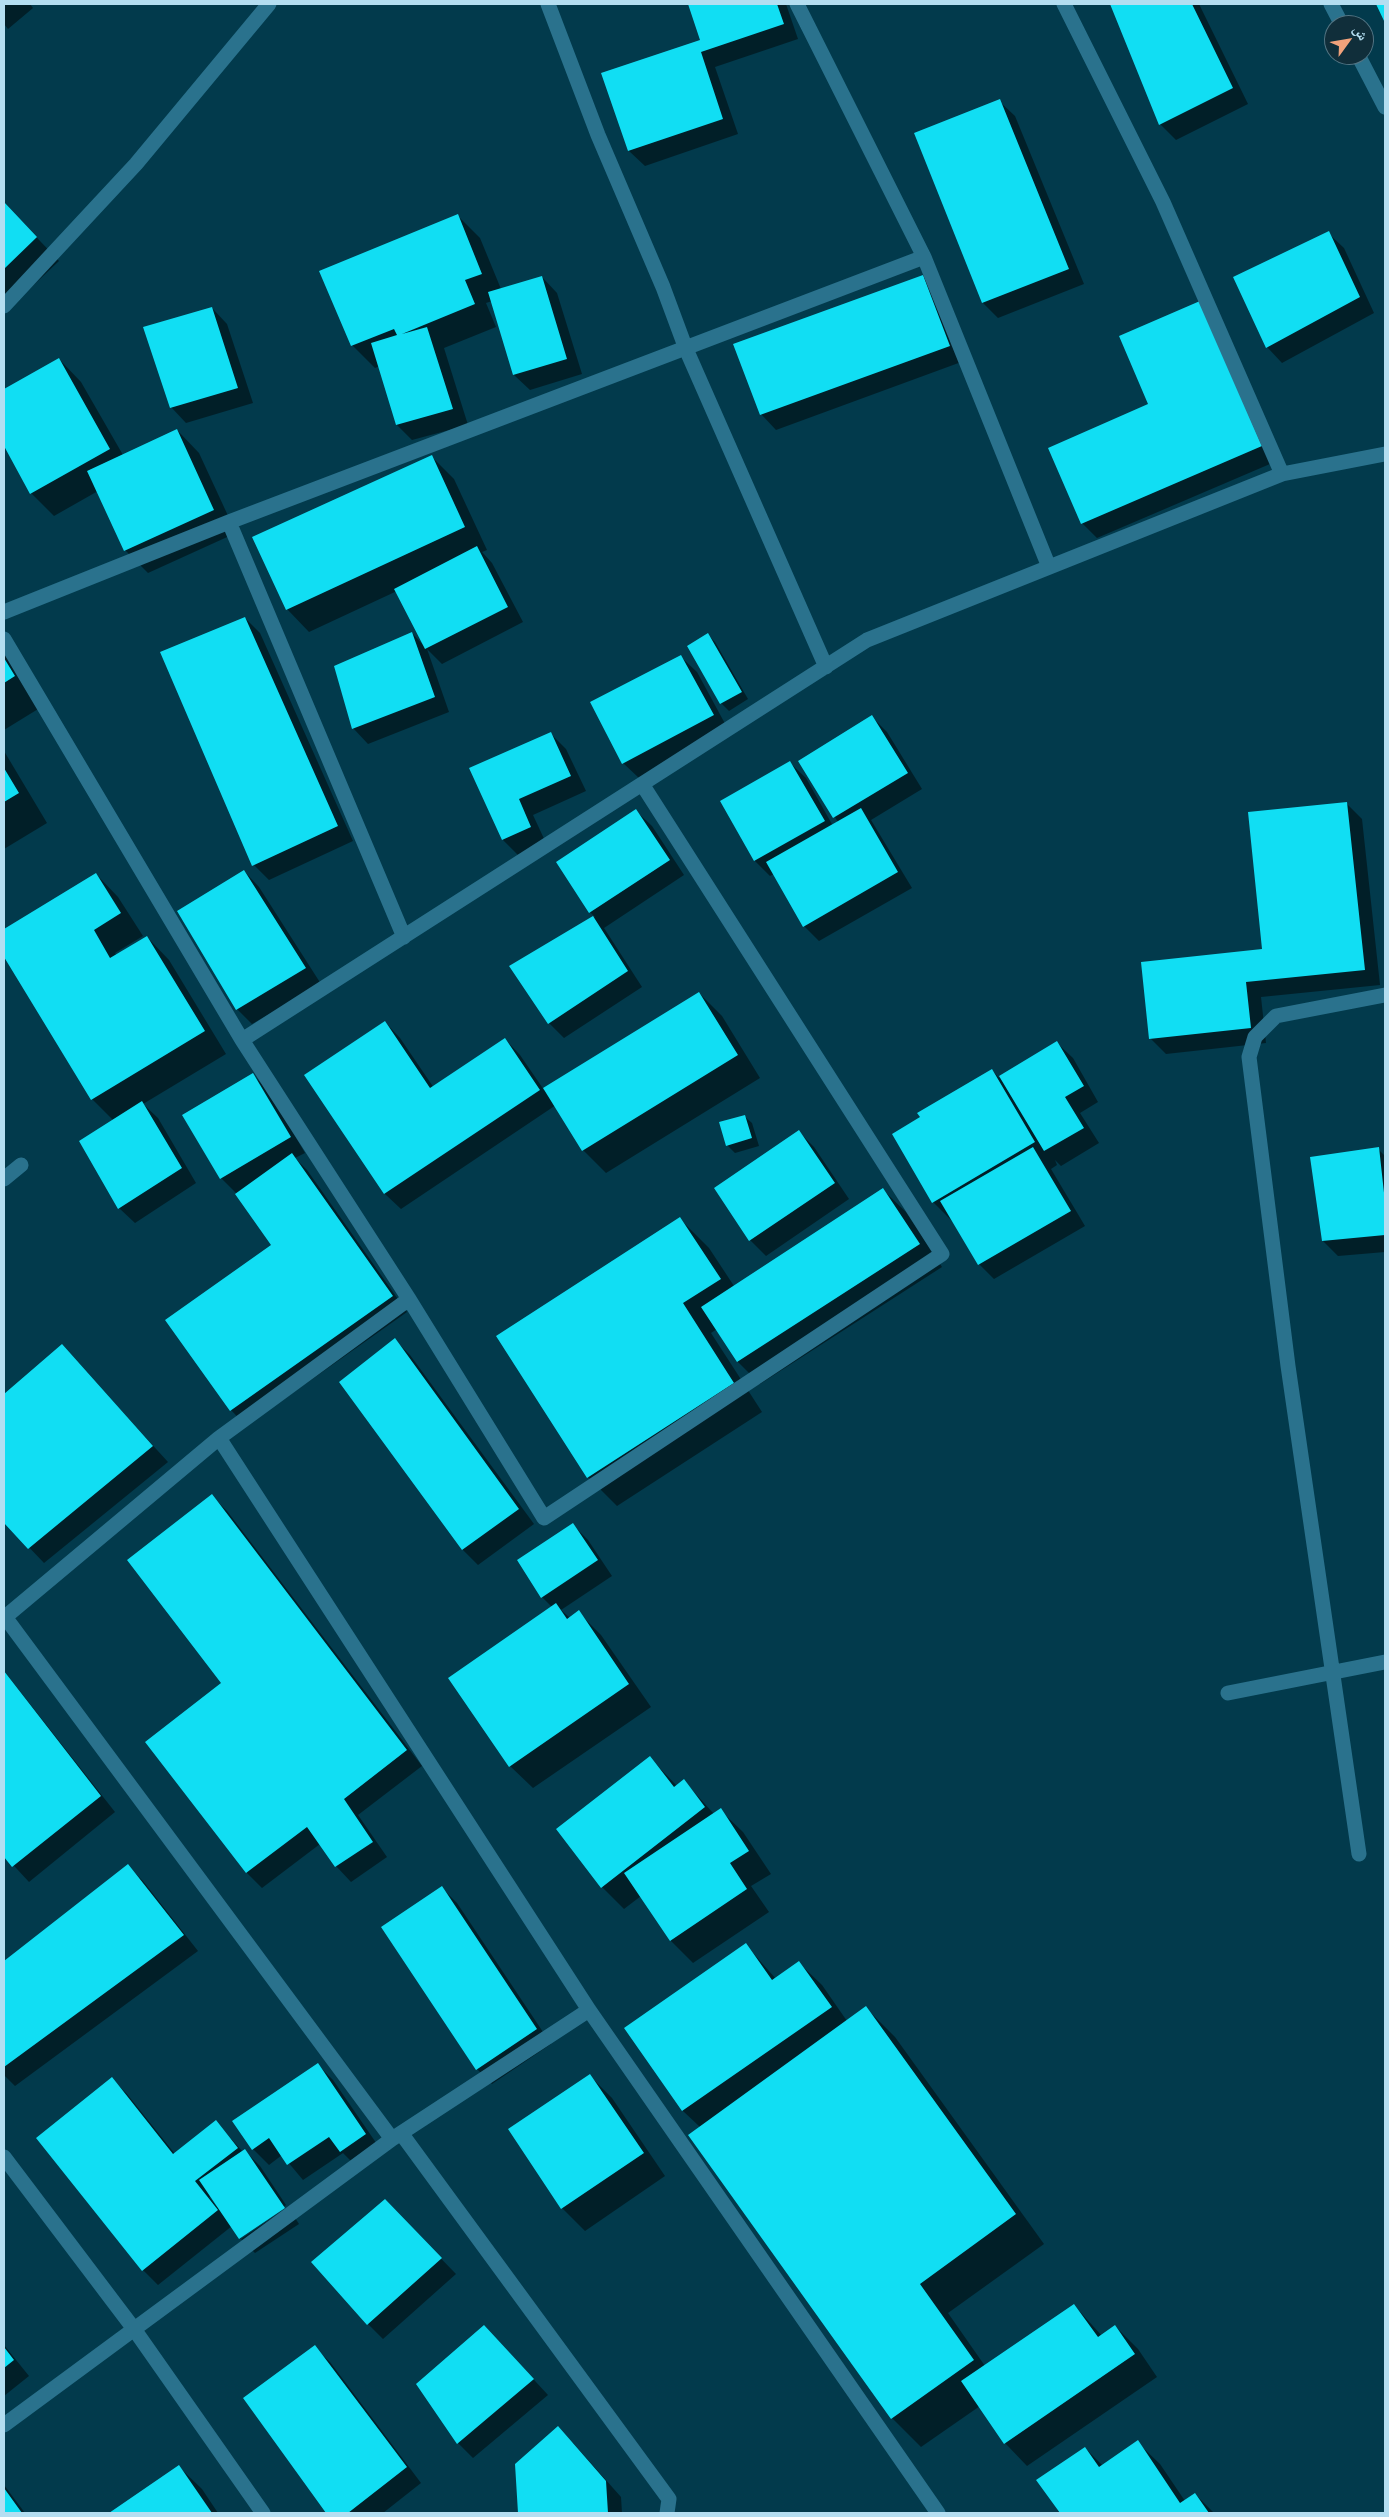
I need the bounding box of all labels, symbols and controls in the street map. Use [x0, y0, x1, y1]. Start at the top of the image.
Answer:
north arrow [1324, 15, 1374, 65]
text: ش [1348, 20, 1374, 44]

